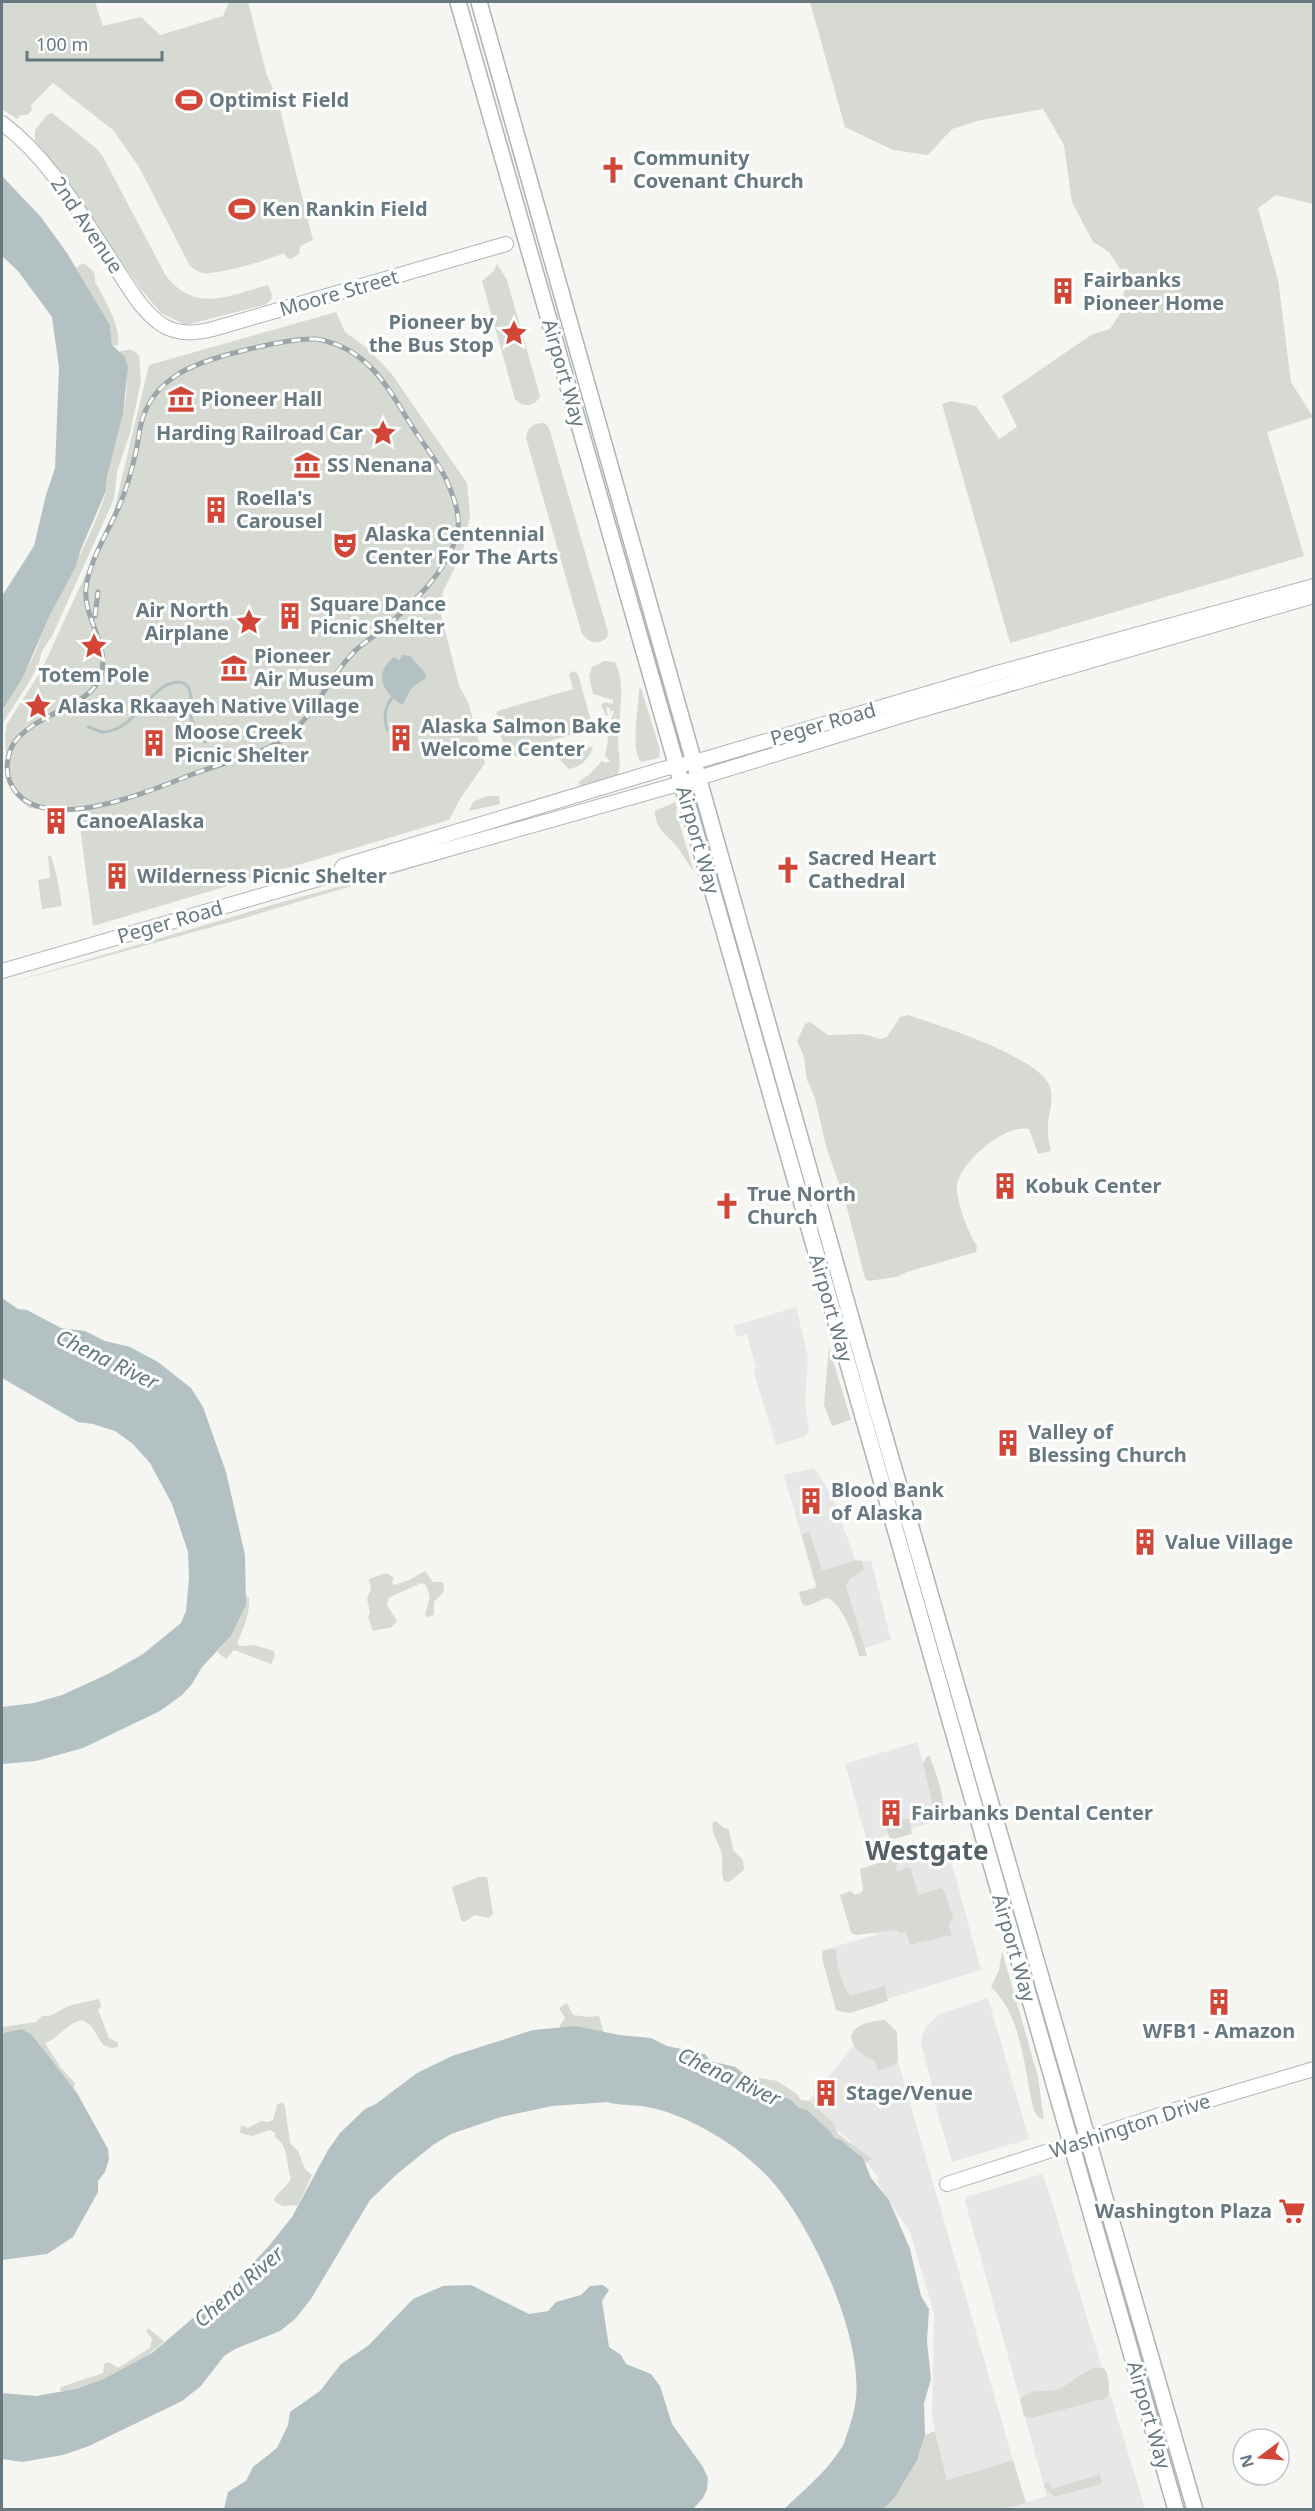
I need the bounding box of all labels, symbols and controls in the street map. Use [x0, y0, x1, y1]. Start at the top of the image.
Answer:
scale bar [27, 24, 162, 62]
text: 100 m [36, 32, 88, 56]
sports icon: Optimist Field [174, 85, 204, 115]
place label: Optimist Field [209, 86, 349, 113]
place label: Community Covenant Church [633, 144, 804, 194]
church icon: Community Covenant Church [598, 155, 628, 185]
street label: 2nd Avenue [45, 171, 130, 279]
sports icon: Ken Rankin Field [227, 194, 257, 224]
place label: Ken Rankin Field [262, 195, 428, 222]
street label: Moore Street [276, 263, 401, 322]
place label: Fairbanks Pioneer Home [1083, 266, 1224, 316]
building icon: Fairbanks Pioneer Home [1048, 276, 1078, 306]
place label: Pioneer by the Bus Stop [369, 308, 495, 358]
street label: Airport Way [536, 316, 593, 431]
place icon: Pioneer by the Bus Stop [499, 318, 529, 348]
museum icon: Pioneer Hall [166, 384, 196, 414]
place label: Pioneer Hall [201, 385, 322, 412]
place icon: Harding Railroad Car [368, 418, 398, 448]
place label: Harding Railroad Car [156, 419, 363, 446]
museum icon: SS Nenana [292, 450, 322, 480]
place label: SS Nenana [327, 451, 432, 478]
place label: Roella's Carousel [236, 484, 323, 534]
building icon: Roella's Carousel [201, 495, 231, 525]
place label: Alaska Centennial Center For The Arts [365, 520, 558, 570]
theatre icon: Alaska Centennial Center For The Arts [330, 530, 360, 560]
place label: Square Dance Picnic Shelter [310, 590, 446, 640]
place label: Air North Airplane [136, 596, 229, 646]
building icon: Square Dance Picnic Shelter [275, 601, 305, 631]
place icon: Air North Airplane [234, 607, 264, 637]
place icon: Totem Pole [79, 631, 109, 661]
place label: Pioneer Air Museum [254, 642, 374, 692]
museum icon: Pioneer Air Museum [219, 653, 249, 683]
place label: Totem Pole [39, 661, 149, 688]
place icon: Alaska Rkaayeh Native Village [23, 691, 53, 721]
place label: Alaska Rkaayeh Native Village [58, 692, 359, 719]
street label: Peger Road [767, 696, 879, 751]
place label: Alaska Salmon Bake Welcome Center [421, 712, 621, 762]
place label: Moose Creek Picnic Shelter [174, 718, 309, 768]
building icon: Alaska Salmon Bake Welcome Center [386, 723, 416, 753]
building icon: Moose Creek Picnic Shelter [139, 728, 169, 758]
street label: Airport Way [670, 783, 727, 898]
building icon: CanoeAlaska [41, 806, 71, 836]
place label: CanoeAlaska [76, 807, 204, 834]
place label: Sacred Heart Cathedral [808, 844, 937, 894]
church icon: Sacred Heart Cathedral [773, 855, 803, 885]
building icon: Wilderness Picnic Shelter [102, 861, 132, 891]
place label: Wilderness Picnic Shelter [137, 862, 387, 889]
street label: Peger Road [114, 894, 226, 949]
building icon: Kobuk Center [990, 1171, 1020, 1201]
place label: Kobuk Center [1025, 1172, 1161, 1199]
place label: True North Church [747, 1180, 856, 1230]
church icon: True North Church [712, 1191, 742, 1221]
street label: Airport Way [803, 1251, 860, 1366]
water label: Chena River [52, 1322, 165, 1397]
place label: Valley of Blessing Church [1028, 1418, 1187, 1468]
building icon: Valley of Blessing Church [993, 1428, 1023, 1458]
place label: Blood Bank of Alaska [831, 1476, 944, 1526]
building icon: Blood Bank of Alaska [796, 1486, 826, 1516]
building icon: Value Village [1130, 1527, 1160, 1557]
place label: Value Village [1165, 1528, 1293, 1555]
building icon: Fairbanks Dental Center [876, 1798, 906, 1828]
place label: Fairbanks Dental Center [911, 1799, 1153, 1826]
district label: Westgate [865, 1832, 989, 1868]
street label: Airport Way [986, 1891, 1043, 2006]
building icon: WFB1 - Amazon [1204, 1987, 1234, 2017]
place label: WFB1 - Amazon [1143, 2017, 1295, 2044]
water label: Chena River [673, 2040, 787, 2113]
building icon: Stage/Venue [811, 2078, 841, 2108]
place label: Stage/Venue [846, 2079, 973, 2106]
street label: Washington Drive [1046, 2087, 1214, 2164]
supermarket icon: Washington Plaza [1277, 2196, 1307, 2226]
place label: Washington Plaza [1095, 2197, 1272, 2224]
water label: Chena River [187, 2238, 291, 2333]
street label: Airport Way [1121, 2358, 1178, 2473]
north arrow [1231, 2427, 1291, 2487]
text: N [1234, 2452, 1259, 2470]

